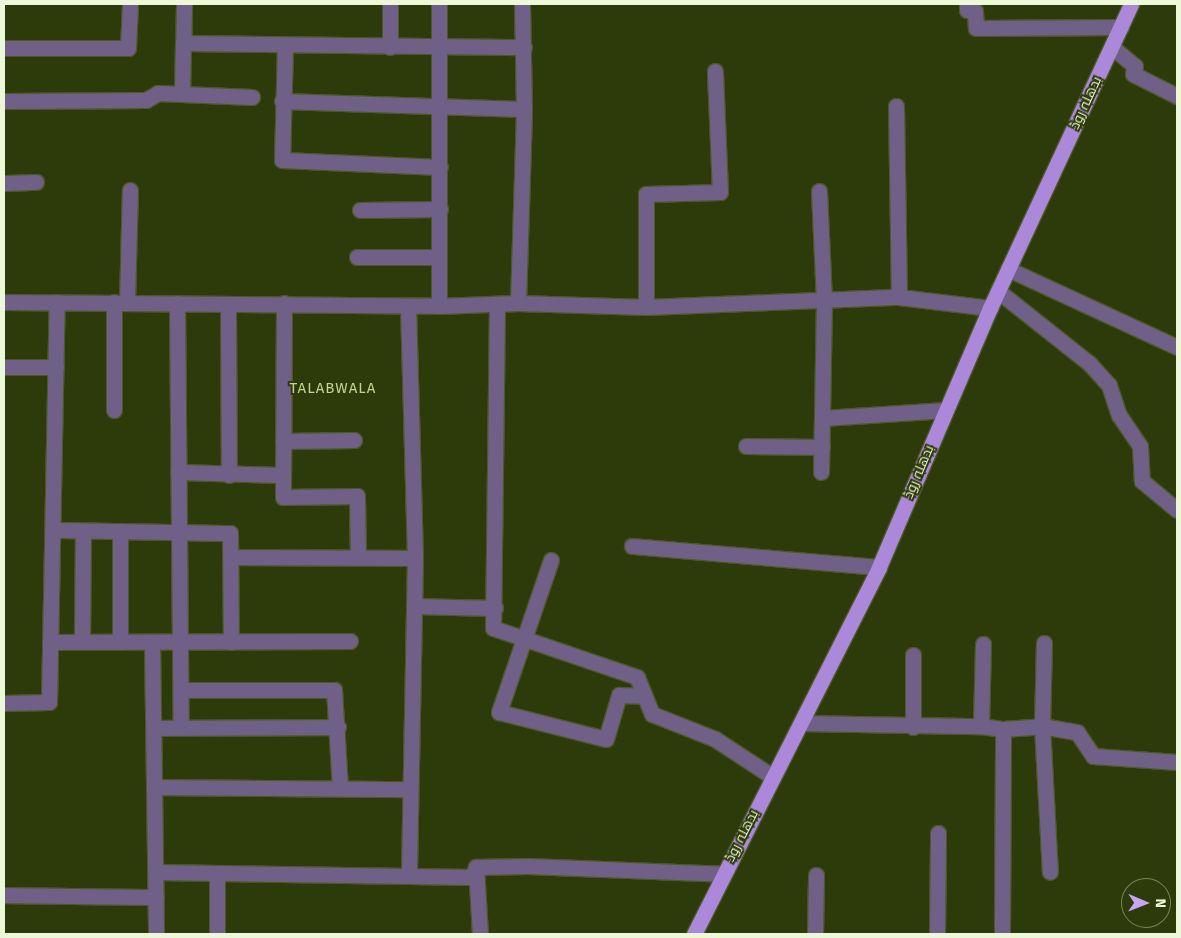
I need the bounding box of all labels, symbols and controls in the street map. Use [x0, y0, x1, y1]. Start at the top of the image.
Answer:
street label: بدھلہ روڈ [1066, 74, 1106, 132]
district label: TALABWALA [288, 380, 378, 398]
street label: بدھلہ روڈ [900, 443, 938, 501]
street label: بدھلہ روڈ [722, 807, 762, 865]
north arrow [1121, 878, 1171, 928]
text: N [1152, 898, 1169, 908]

